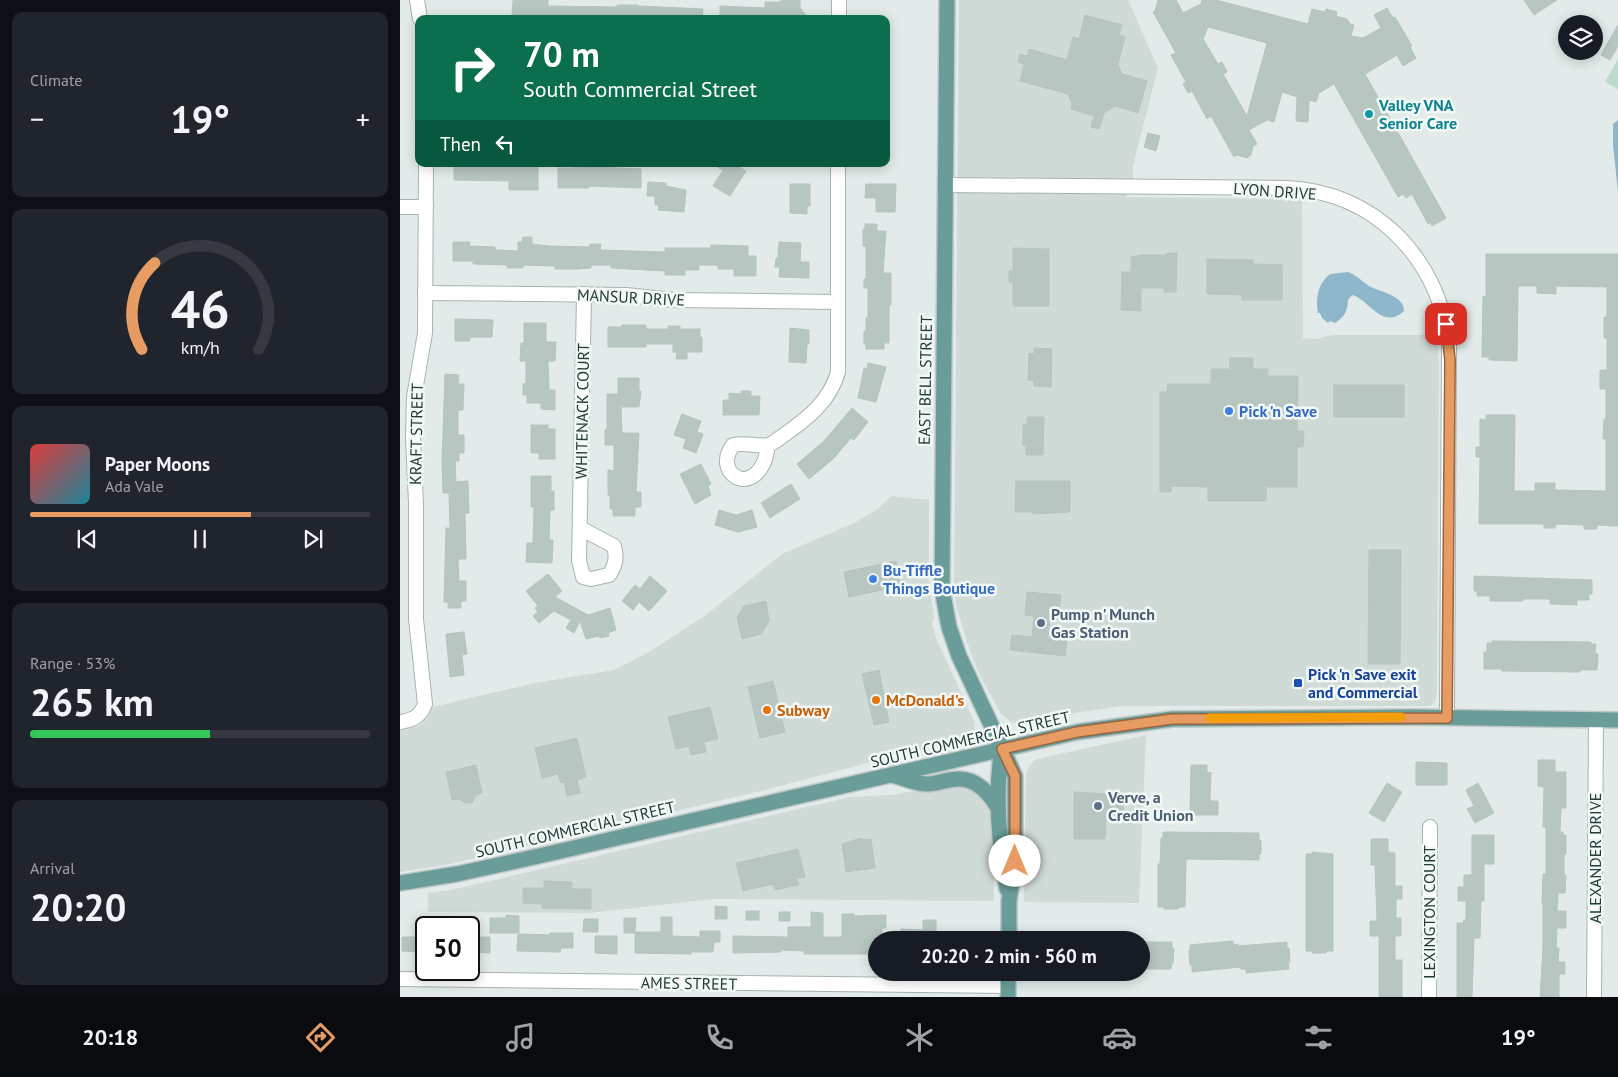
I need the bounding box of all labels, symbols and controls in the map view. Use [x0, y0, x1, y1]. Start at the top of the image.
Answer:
map controls [1558, 15, 1603, 60]
button: layers [1558, 15, 1603, 60]
text: 70 m [523, 31, 600, 77]
icon: right [440, 35, 505, 100]
text: Climate [30, 70, 82, 90]
text: South Commercial Street [523, 75, 757, 103]
text: 19° [170, 94, 230, 143]
place label: Valley VNA Senior Care [1378, 95, 1457, 133]
text: − [30, 100, 44, 137]
text: + [356, 100, 370, 137]
marker: Valley VNA Senior Care [1363, 108, 1375, 120]
icon: left [491, 130, 519, 158]
text: Then [440, 132, 481, 156]
street label: LYON DRIVE [1233, 178, 1317, 204]
text: 46 [171, 275, 229, 342]
street label: MANSUR DRIVE [577, 284, 685, 310]
pin [1425, 303, 1467, 345]
icon: arrive [1432, 310, 1460, 338]
street label: EAST BELL STREET [914, 315, 936, 445]
text: km/h [180, 336, 220, 359]
street label: WHITENACK COURT [571, 343, 593, 479]
street label: KRAFT STREET [405, 383, 427, 485]
place label: Pick 'n Save [1239, 401, 1317, 421]
marker: Pick 'n Save [1223, 405, 1235, 417]
text: Paper Moons [105, 452, 210, 476]
text: Ada Vale [105, 476, 164, 496]
icon: previous [73, 525, 101, 553]
icon: pause [186, 525, 214, 553]
icon: next [299, 525, 327, 553]
place label: Bu-Tiffle Things Boutique [883, 560, 995, 598]
marker: Bu-Tiffle Things Boutique [867, 573, 879, 585]
place label: Pump n' Munch Gas Station [1051, 604, 1155, 642]
marker: Pump n' Munch Gas Station [1035, 617, 1047, 629]
text: Range · 53% [30, 653, 115, 673]
place label: Pick 'n Save exit and Commercial [1308, 664, 1418, 702]
text: 265 km [30, 677, 154, 726]
marker: Pick 'n Save exit and Commercial [1292, 677, 1304, 689]
place label: McDonald's [886, 690, 965, 710]
marker: McDonald's [870, 694, 882, 706]
place label: Subway [777, 700, 830, 720]
marker: Subway [761, 704, 773, 716]
street label: SOUTH COMMERCIAL STREET [868, 706, 1072, 772]
place label: Verve, a Credit Union [1107, 787, 1193, 825]
street label: ALEXANDER DRIVE [1585, 793, 1605, 923]
street label: SOUTH COMMERCIAL STREET [473, 796, 677, 862]
marker: Verve, a Credit Union [1092, 800, 1104, 812]
position arrow [988, 834, 1040, 886]
street label: LEXINGTON COURT [1419, 845, 1439, 979]
text: Arrival [30, 858, 75, 878]
text: 20:20 [30, 882, 126, 931]
speed limit sign: 50 [415, 916, 480, 981]
text: 20:20 · 2 min · 560 m [921, 944, 1097, 968]
street label: AMES STREET [641, 972, 737, 994]
icon: directions [303, 1020, 338, 1055]
icon: music [503, 1020, 538, 1055]
icon: phone [702, 1020, 737, 1055]
icon: climate [902, 1020, 937, 1055]
icon: car [1102, 1020, 1137, 1055]
icon: filters [1301, 1020, 1336, 1055]
text: 20:18 [82, 1023, 138, 1051]
text: 19° [1501, 1023, 1536, 1051]

